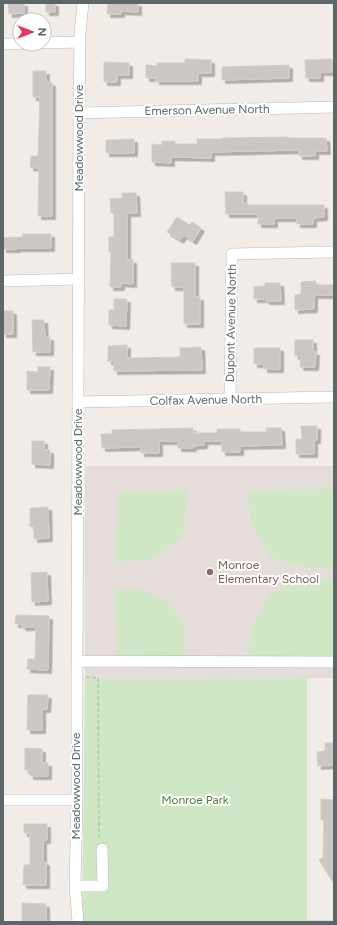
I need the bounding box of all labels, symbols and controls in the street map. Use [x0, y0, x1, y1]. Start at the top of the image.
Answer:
north arrow [12, 12, 52, 52]
text: N [35, 28, 48, 36]
street label: Meadowwood Drive [72, 84, 86, 192]
street label: Emerson Avenue North [144, 102, 270, 118]
street label: Dupont Avenue North [223, 263, 239, 382]
street label: Colfax Avenue North [150, 392, 263, 408]
street label: Meadowwood Drive [71, 408, 85, 516]
place label: Monroe Elementary School [218, 558, 319, 586]
marker: Monroe Elementary School [205, 567, 215, 577]
street label: Meadowwood Drive [69, 732, 83, 840]
park label: Monroe Park [161, 793, 229, 807]

